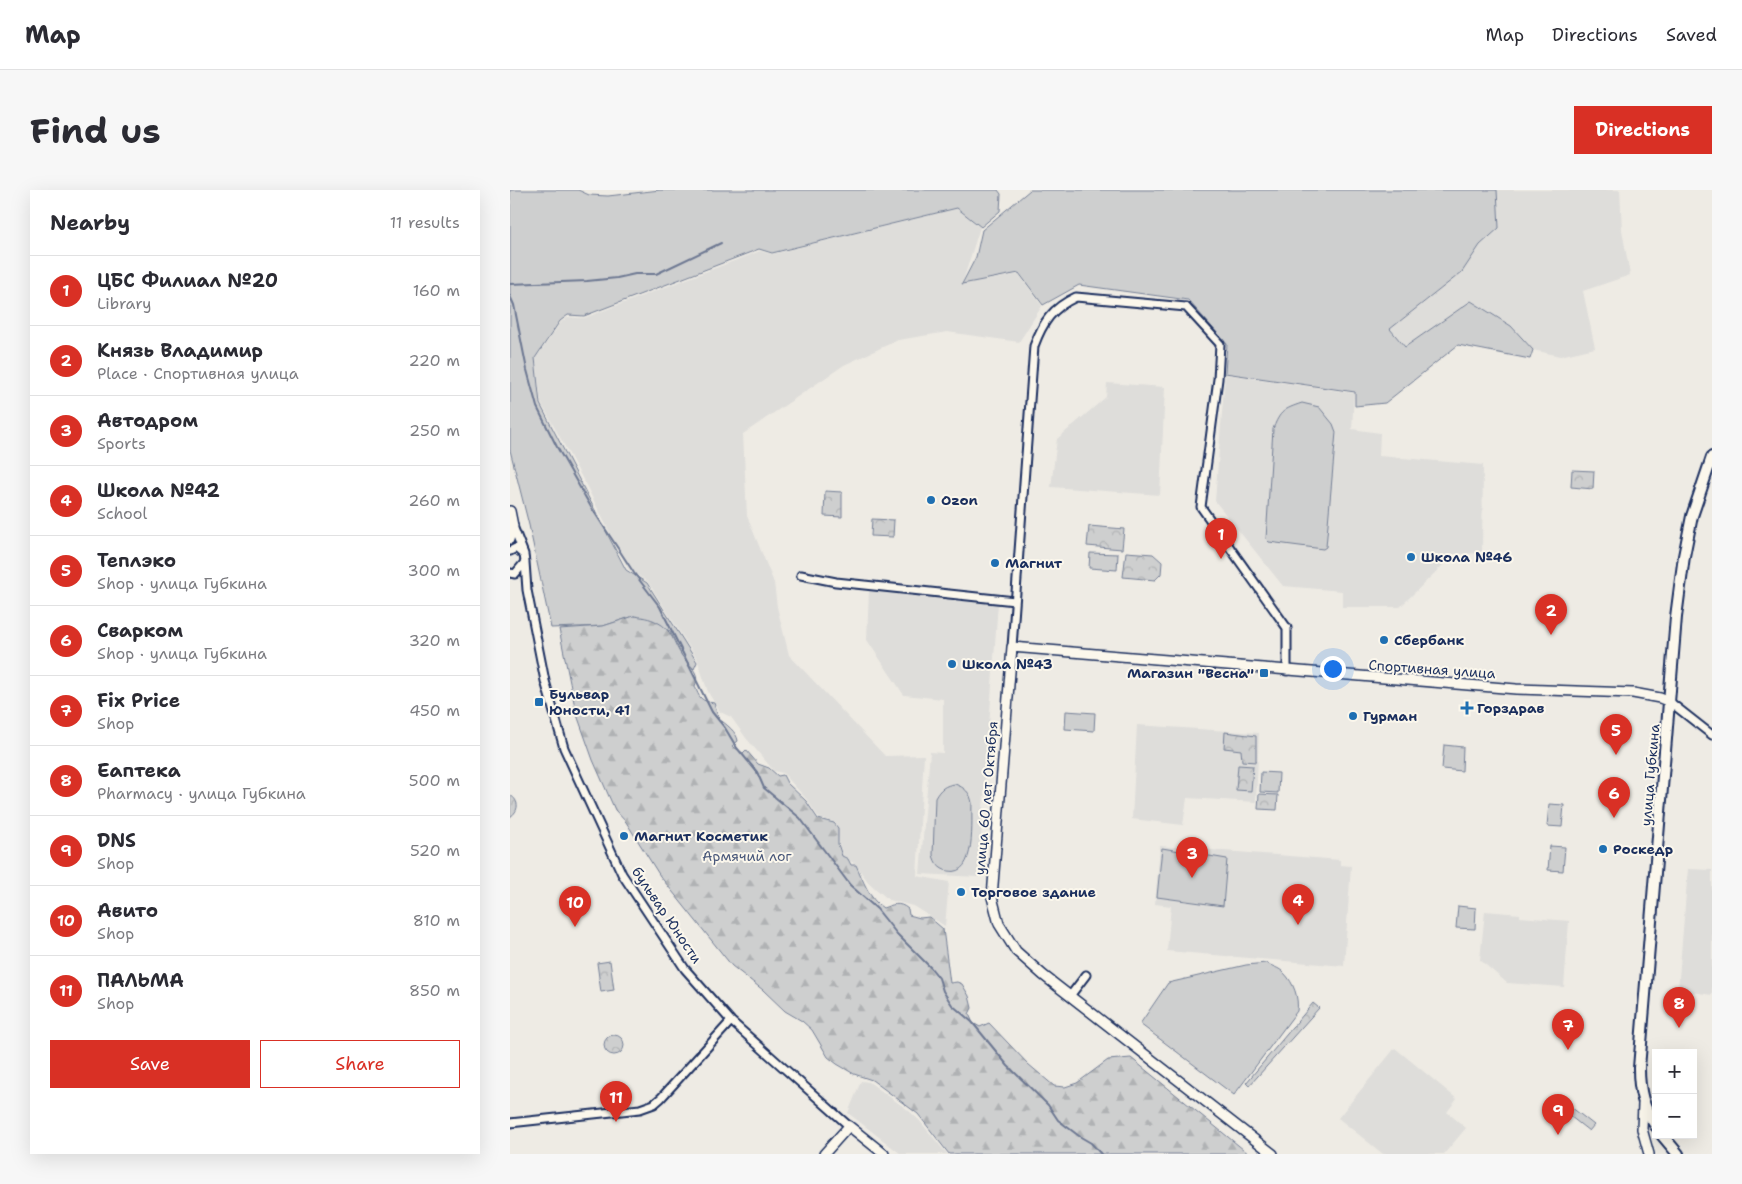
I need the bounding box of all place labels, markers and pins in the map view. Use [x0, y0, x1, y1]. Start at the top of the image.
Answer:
place label: Ozon [941, 491, 978, 509]
marker: Ozon [925, 494, 937, 506]
pin: 1 [1205, 518, 1237, 559]
place label: Школа №46 [1421, 548, 1512, 566]
marker: Школа №46 [1405, 551, 1417, 563]
place label: Магнит [1005, 554, 1063, 572]
marker: Магнит [989, 557, 1001, 569]
pin: 2 [1535, 594, 1567, 635]
place label: Сбербанк [1394, 631, 1464, 649]
marker: Сбербанк [1378, 634, 1390, 646]
place label: Школа №43 [962, 655, 1053, 673]
marker: Школа №43 [946, 658, 958, 670]
place label: Магазин "Весна" [1127, 664, 1254, 682]
marker: Магазин "Весна" [1258, 667, 1270, 679]
place label: Бульвар Юности, 41 [549, 685, 630, 719]
marker: Бульвар Юности, 41 [533, 696, 545, 708]
place label: Горздрав [1477, 699, 1545, 717]
marker: Горздрав [1461, 702, 1473, 714]
place label: Гурман [1363, 707, 1417, 725]
marker: Гурман [1347, 710, 1359, 722]
pin: 5 [1600, 714, 1632, 755]
pin: 6 [1598, 777, 1630, 818]
place label: Магнит Косметик [634, 827, 768, 845]
marker: Магнит Косметик [618, 830, 630, 842]
pin: 3 [1176, 837, 1208, 878]
place label: Роскедр [1613, 840, 1673, 858]
marker: Роскедр [1597, 843, 1609, 855]
place label: Торговое здание [971, 883, 1096, 901]
pin: 4 [1282, 884, 1314, 925]
pin: 10 [559, 886, 591, 927]
marker: Торговое здание [955, 886, 967, 898]
pin: 8 [1663, 987, 1695, 1028]
pin: 7 [1552, 1009, 1584, 1050]
pin: 11 [600, 1081, 632, 1122]
pin: 9 [1542, 1094, 1574, 1135]

